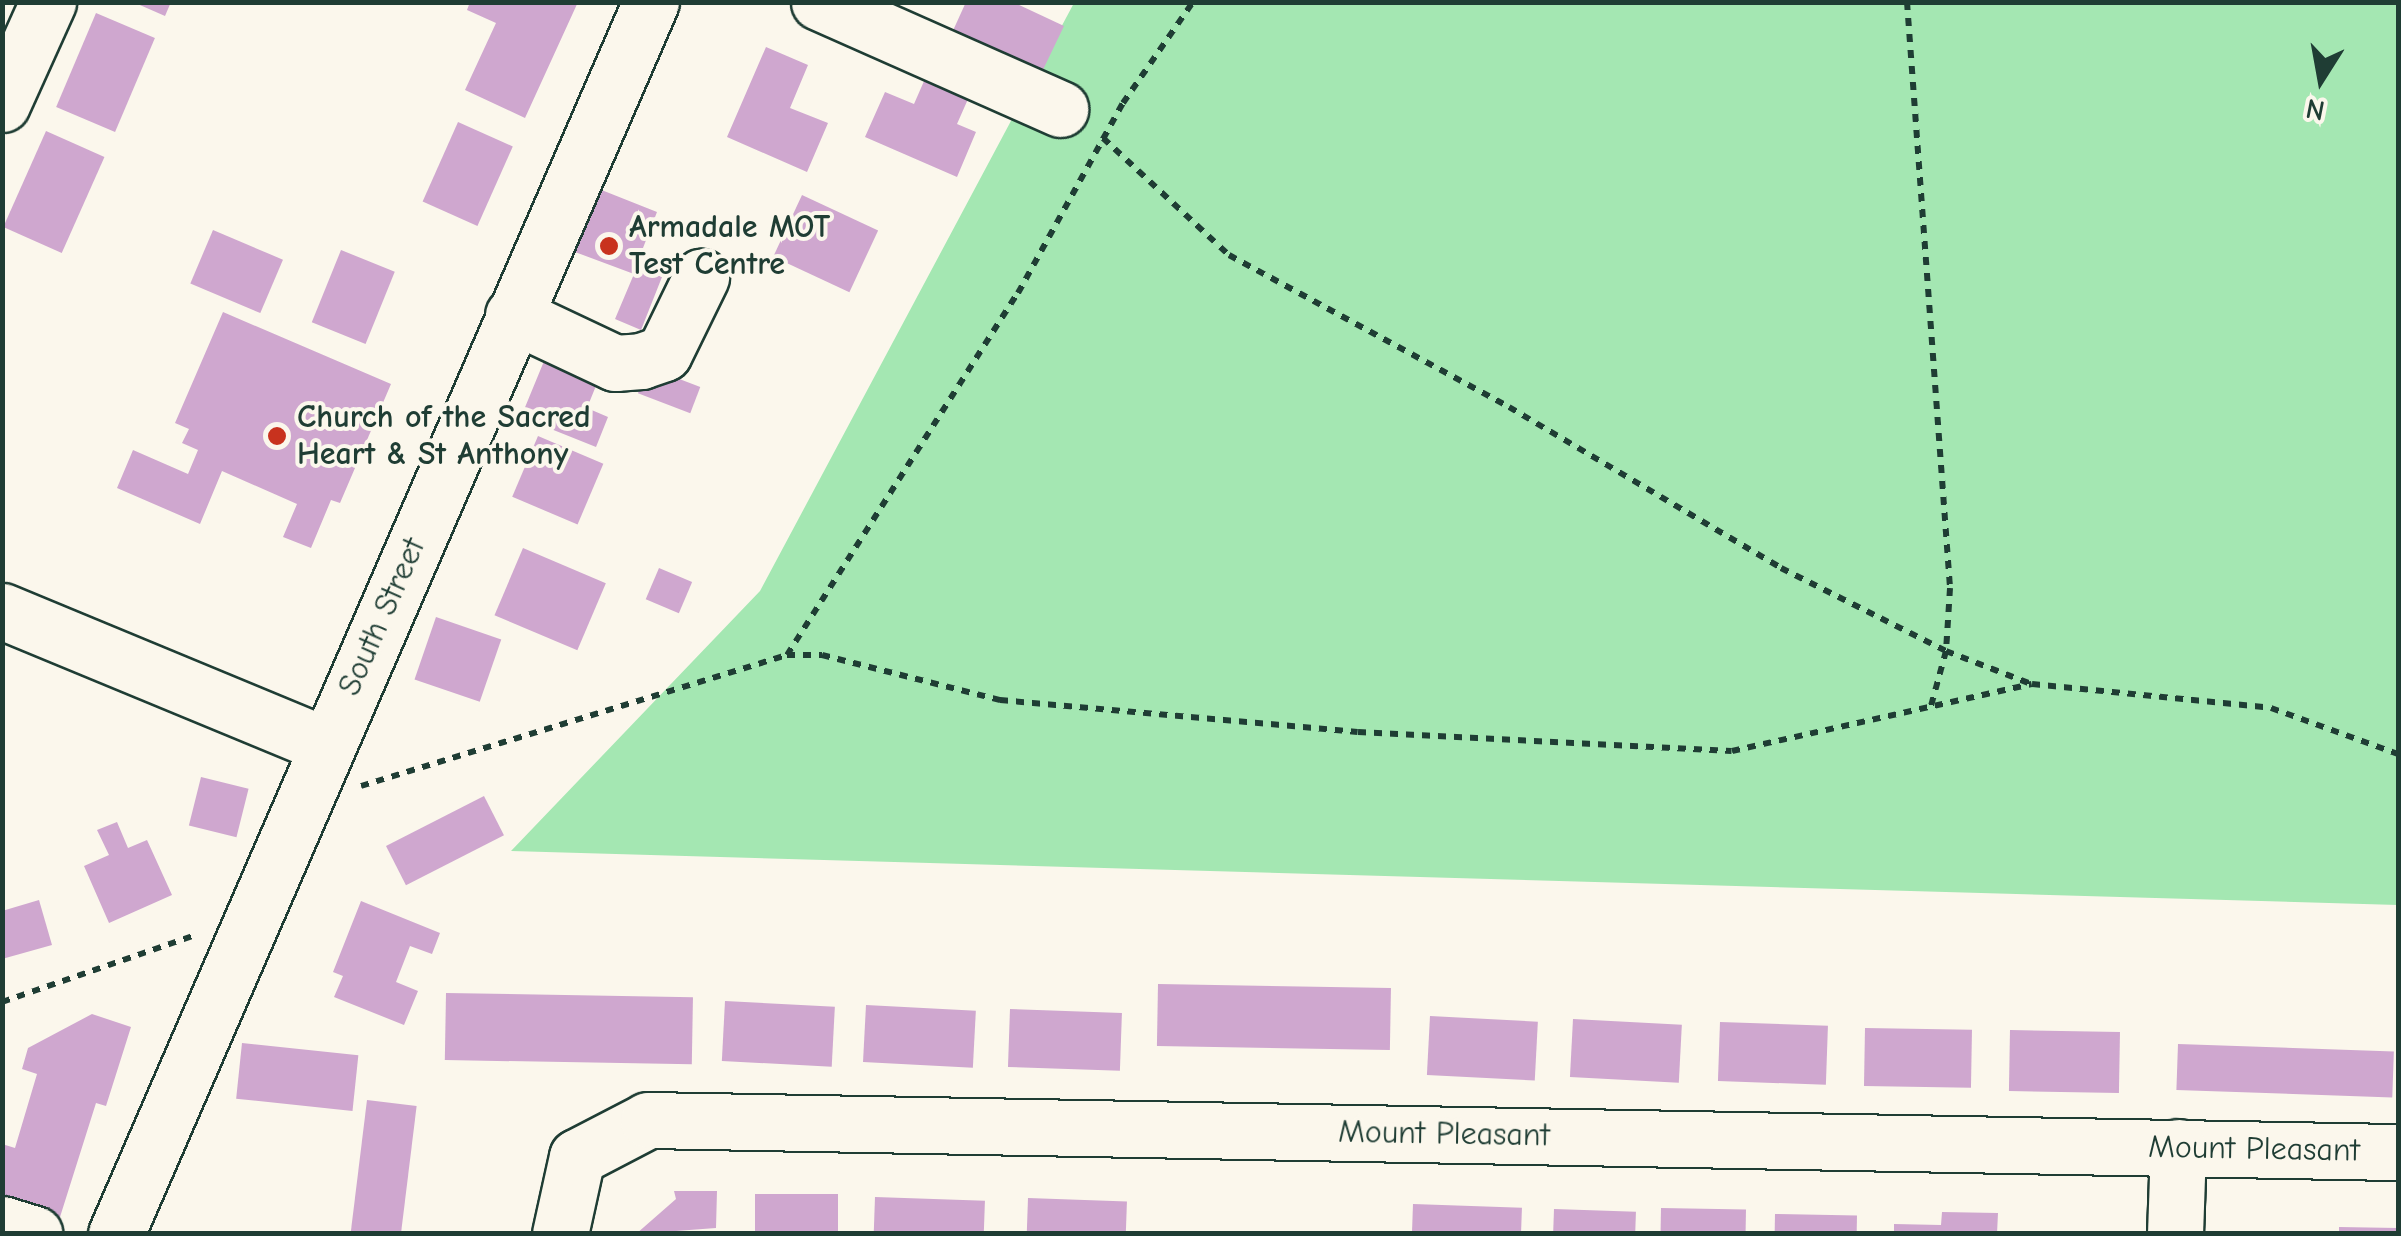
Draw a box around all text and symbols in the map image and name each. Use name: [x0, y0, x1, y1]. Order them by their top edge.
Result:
north arrow: [2271, 30, 2371, 130]
text: N: [2303, 92, 2327, 127]
place label: Armadale MOT Test Centre: [629, 209, 830, 284]
marker: Armadale MOT Test Centre: [598, 235, 620, 257]
place label: Church of the Sacred Heart & St Anthony: [297, 399, 591, 474]
marker: Church of the Sacred Heart & St Anthony: [266, 425, 288, 447]
street label: South Street: [330, 532, 434, 702]
street label: Mount Pleasant: [1338, 1113, 1550, 1155]
street label: Mount Pleasant: [2148, 1128, 2360, 1170]

